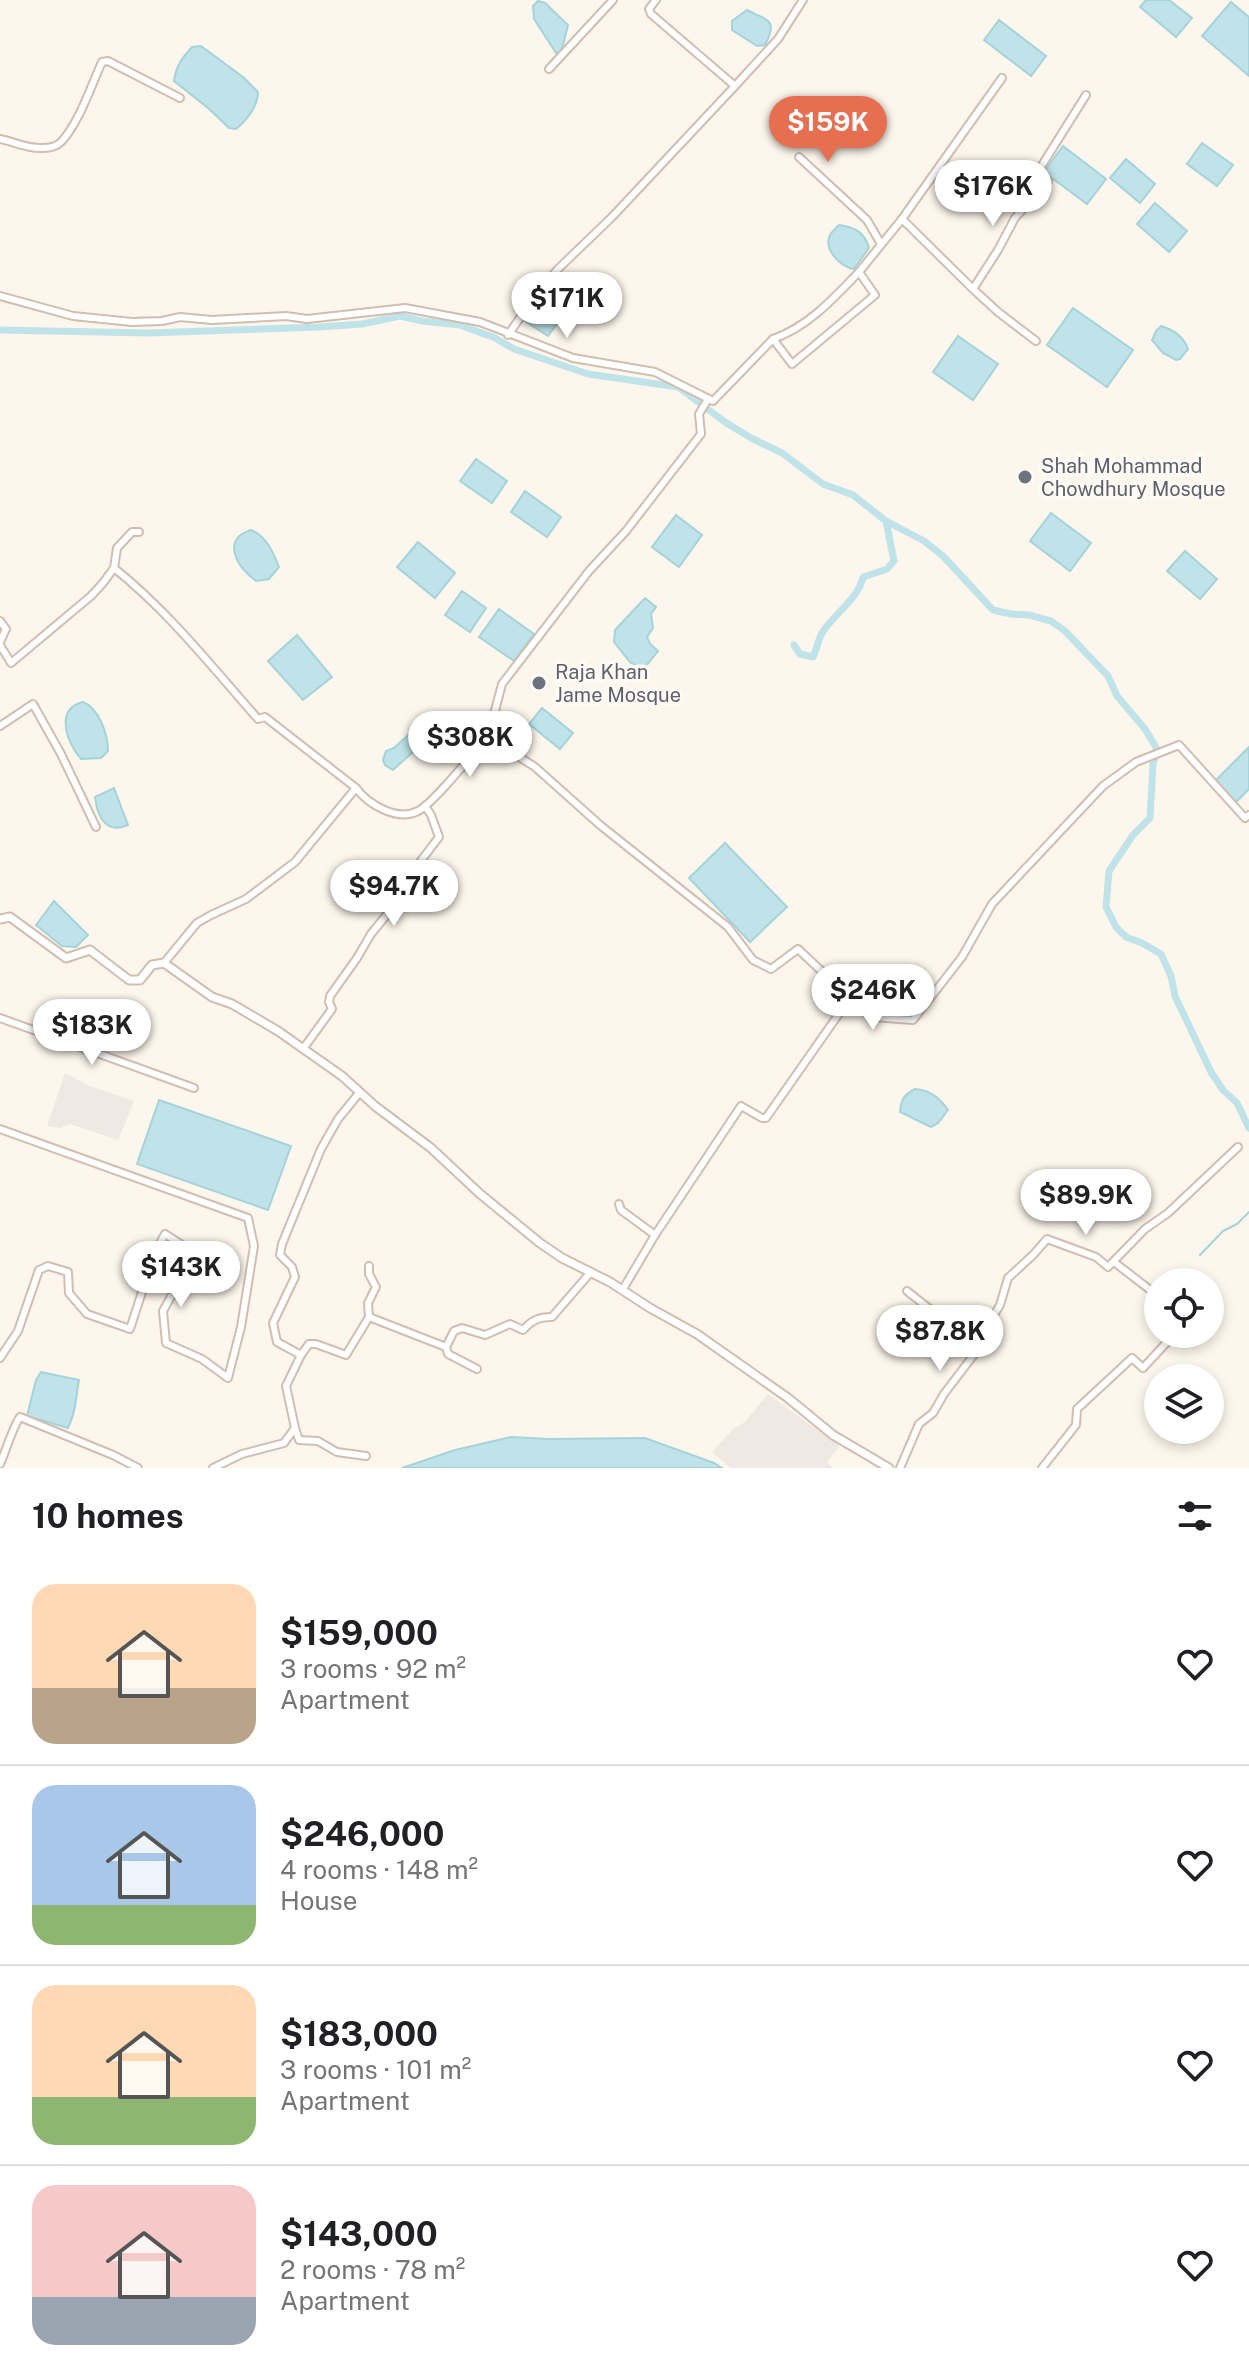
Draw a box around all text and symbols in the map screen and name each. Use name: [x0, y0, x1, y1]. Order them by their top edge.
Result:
pin: $159K: [772, 96, 884, 164]
text: $159K: [787, 106, 869, 137]
pin: $176K: [937, 160, 1049, 228]
text: $176K: [953, 170, 1033, 201]
pin: $171K: [511, 272, 623, 340]
text: $171K: [529, 282, 605, 313]
place label: Shah Mohammad Chowdhury Mosque: [1041, 454, 1226, 501]
marker: Shah Mohammad Chowdhury Mosque: [1016, 468, 1034, 486]
place label: Raja Khan Jame Mosque: [555, 660, 681, 707]
marker: Raja Khan Jame Mosque: [530, 674, 548, 692]
pin: $308K: [414, 711, 526, 779]
text: $308K: [426, 721, 514, 752]
pin: $94.7K: [329, 860, 459, 928]
text: $94.7K: [348, 870, 440, 901]
pin: $246K: [817, 964, 929, 1032]
text: $246K: [829, 974, 917, 1005]
pin: $183K: [36, 999, 148, 1067]
text: $183K: [51, 1009, 133, 1040]
pin: $89.9K: [1021, 1169, 1151, 1237]
text: $89.9K: [1039, 1179, 1133, 1210]
pin: $143K: [125, 1241, 237, 1309]
text: $143K: [140, 1251, 222, 1282]
map controls: [1144, 1268, 1224, 1444]
button: locate: [1144, 1268, 1224, 1348]
pin: $87.8K: [875, 1305, 1005, 1373]
text: $87.8K: [894, 1315, 986, 1346]
button: layers: [1144, 1364, 1224, 1444]
icon: filters: [1173, 1494, 1217, 1538]
text: 10 homes: [32, 1496, 184, 1536]
text: $159,000: [280, 1613, 438, 1653]
icon: home: [96, 1616, 192, 1712]
icon: heart: [1173, 1642, 1217, 1686]
text: 3 rooms · 92 m²: [280, 1653, 466, 1684]
text: Apartment: [280, 1684, 410, 1715]
text: $246,000: [280, 1814, 444, 1854]
icon: home: [96, 1817, 192, 1913]
icon: heart: [1173, 1843, 1217, 1887]
text: 4 rooms · 148 m²: [280, 1854, 478, 1885]
text: House: [280, 1885, 357, 1916]
text: $183,000: [280, 2014, 438, 2054]
icon: home: [96, 2017, 192, 2113]
icon: heart: [1173, 2043, 1217, 2087]
text: 3 rooms · 101 m²: [280, 2054, 471, 2085]
text: Apartment: [280, 2085, 410, 2116]
text: $143,000: [280, 2214, 438, 2254]
icon: home: [96, 2217, 192, 2313]
icon: heart: [1173, 2243, 1217, 2287]
text: 2 rooms · 78 m²: [280, 2254, 465, 2285]
text: Apartment: [280, 2285, 410, 2316]

